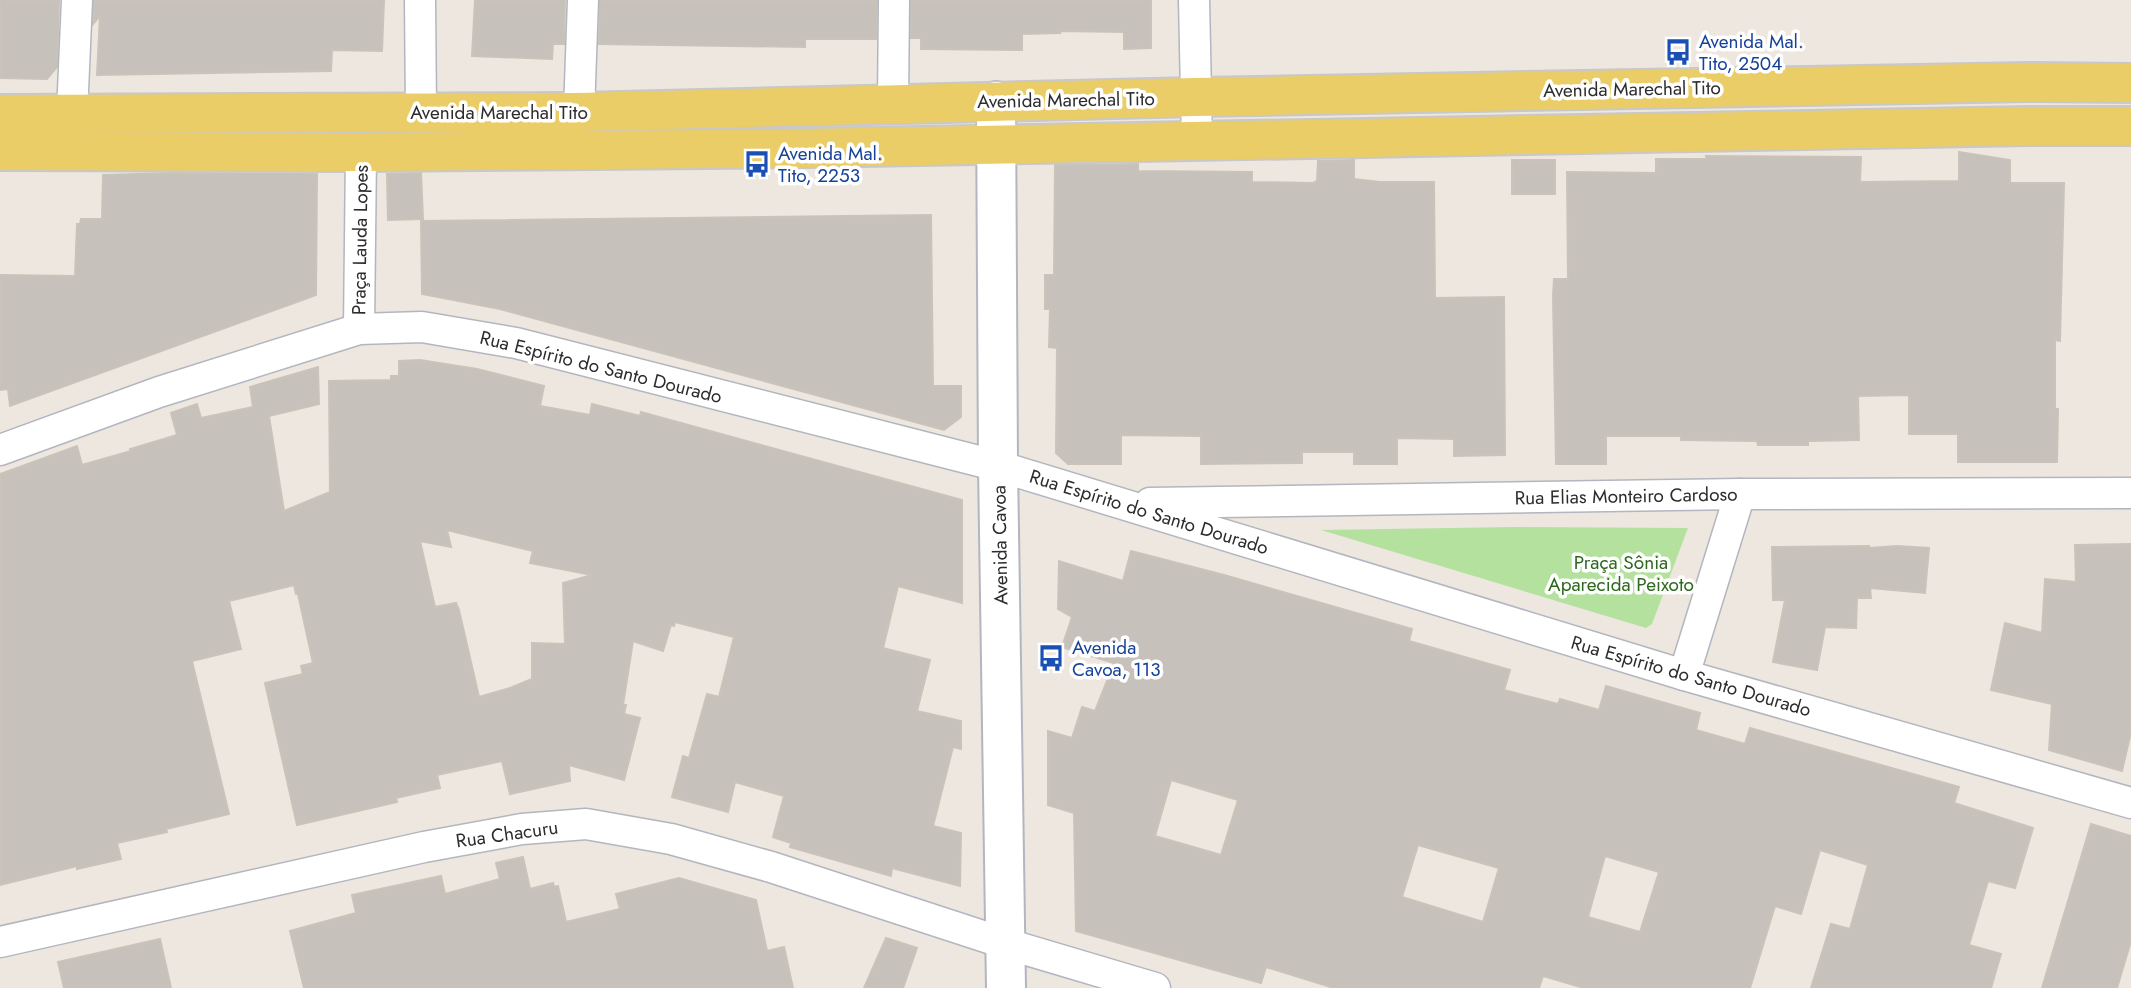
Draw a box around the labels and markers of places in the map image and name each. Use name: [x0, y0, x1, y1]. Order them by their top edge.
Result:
place label: Avenida Mal. Tito, 2504: [1699, 28, 1804, 77]
bus stop icon: Avenida Mal. Tito, 2504: [1663, 37, 1693, 67]
place label: Avenida Mal. Tito, 2253: [778, 140, 883, 189]
bus stop icon: Avenida Mal. Tito, 2253: [742, 149, 772, 179]
place label: Avenida Cavoa, 113: [1072, 634, 1161, 683]
bus stop icon: Avenida Cavoa, 113: [1036, 643, 1066, 673]

